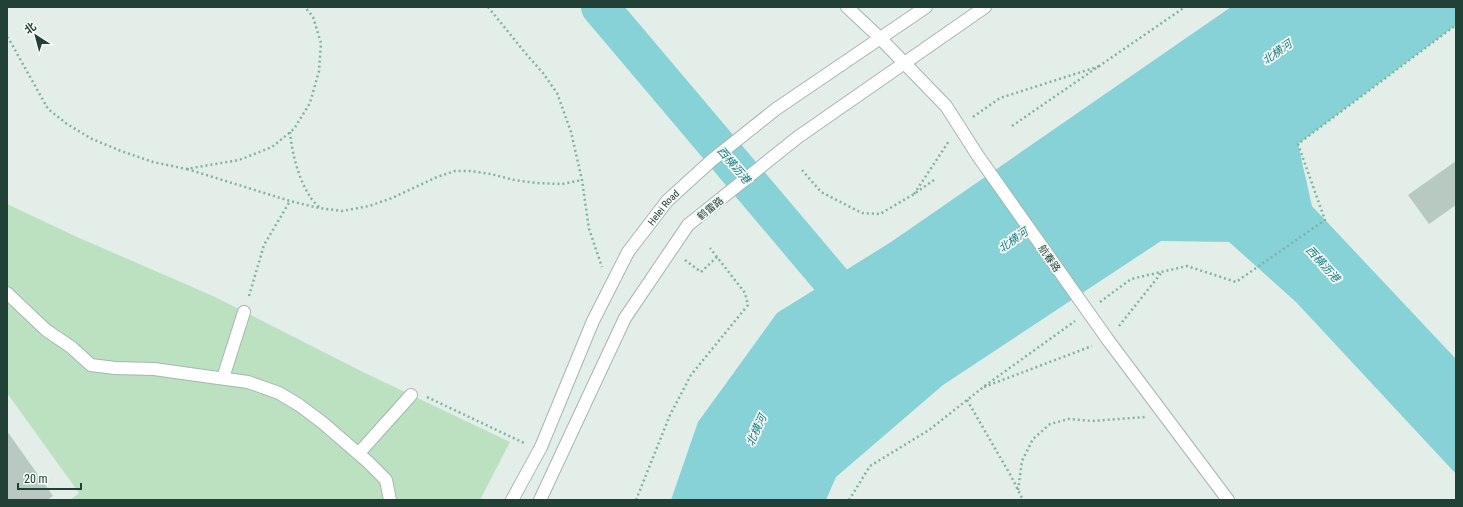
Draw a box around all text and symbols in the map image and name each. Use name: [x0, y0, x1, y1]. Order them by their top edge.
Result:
north arrow: [16, 16, 56, 56]
text: 北: [22, 20, 39, 37]
water label: 北横河: [1260, 36, 1296, 67]
water label: 西横沥港: [714, 144, 754, 188]
street label: Helei Road: [646, 188, 681, 227]
street label: 鹤雷路: [695, 195, 725, 222]
water label: 北横河: [996, 224, 1032, 255]
street label: 航春路: [1036, 243, 1063, 274]
water label: 西横沥港: [1303, 244, 1344, 287]
water label: 北横河: [744, 411, 770, 448]
scale bar: [18, 465, 81, 491]
text: 20 m: [24, 472, 48, 486]

